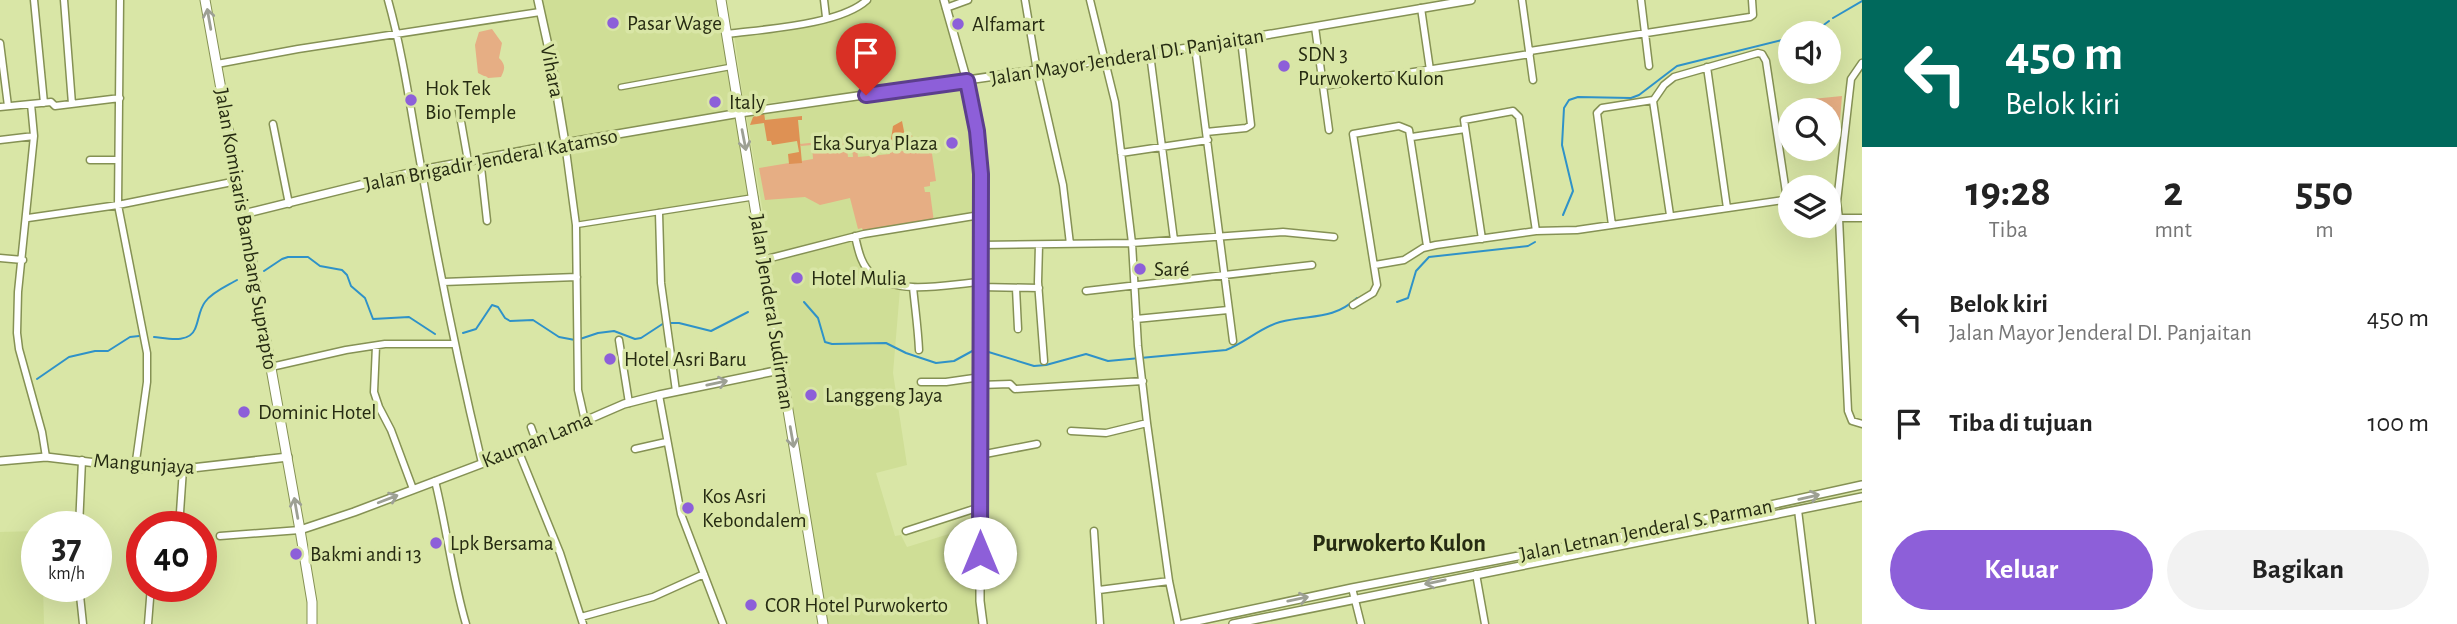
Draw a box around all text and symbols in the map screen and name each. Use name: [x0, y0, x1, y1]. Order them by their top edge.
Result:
one-way arrow: [202, 8, 215, 31]
place label: Pasar Wage: [627, 13, 722, 34]
place label: Alfamart: [972, 14, 1045, 35]
marker: Pasar Wage: [605, 15, 621, 31]
marker: Alfamart: [950, 16, 966, 32]
map controls: [1778, 21, 1841, 238]
button: sound: [1778, 21, 1841, 84]
pin: [836, 23, 896, 95]
street label: Jalan Mayor Jenderal DI. Panjaitan: [989, 25, 1265, 89]
icon: left: [1890, 28, 1981, 119]
text: 450 m: [2005, 30, 2123, 79]
icon: arrive: [847, 34, 885, 72]
street label: Vihara: [537, 43, 567, 100]
place label: SDN 3 Purwokerto Kulon: [1298, 44, 1444, 89]
marker: SDN 3 Purwokerto Kulon: [1276, 58, 1292, 74]
place label: Hok Tek Bio Temple: [425, 78, 516, 123]
street label: Jalan Komisaris Bambang Suprapto: [211, 87, 281, 371]
text: Belok kiri: [2005, 88, 2121, 120]
marker: Hok Tek Bio Temple: [403, 92, 419, 108]
place label: Italy: [729, 92, 765, 113]
marker: Italy: [707, 94, 723, 110]
button: search: [1778, 98, 1841, 161]
street label: Jalan Brigadir Jenderal Katamso: [363, 125, 619, 195]
one-way arrow: [738, 128, 751, 151]
place label: Eka Surya Plaza: [812, 133, 938, 154]
marker: Eka Surya Plaza: [944, 135, 960, 151]
text: 19:28: [1965, 171, 2051, 213]
text: 2: [2163, 171, 2183, 213]
text: 550: [2295, 171, 2353, 213]
button: layers: [1778, 175, 1841, 238]
street label: Jalan Jenderal Sudirman: [746, 213, 798, 411]
text: Tiba: [1989, 219, 2028, 242]
text: mnt: [2154, 219, 2192, 242]
text: m: [2315, 219, 2334, 242]
place label: Saré: [1154, 259, 1189, 280]
marker: Saré: [1132, 261, 1148, 277]
place label: Hotel Mulia: [811, 268, 907, 289]
marker: Hotel Mulia: [789, 270, 805, 286]
text: Belok kiri: [1949, 291, 2048, 317]
icon: left: [1890, 300, 1928, 338]
text: 450 m: [2367, 305, 2429, 331]
text: Jalan Mayor Jenderal DI. Panjaitan: [1949, 322, 2252, 345]
place label: Hotel Asri Baru: [624, 349, 747, 370]
marker: Hotel Asri Baru: [602, 351, 618, 367]
one-way arrow: [705, 376, 728, 390]
place label: Langgeng Jaya: [825, 385, 943, 406]
marker: Langgeng Jaya: [803, 387, 819, 403]
place label: Dominic Hotel: [258, 402, 377, 423]
marker: Dominic Hotel: [236, 404, 252, 420]
icon: arrive: [1890, 405, 1928, 443]
street label: Kauman Lama: [479, 408, 595, 472]
text: Tiba di tujuan: [1949, 410, 2093, 436]
text: 100 m: [2368, 410, 2429, 436]
one-way arrow: [786, 425, 799, 448]
street label: Mangunjaya: [93, 450, 196, 478]
place label: Kos Asri Kebondalem: [702, 486, 807, 531]
one-way arrow: [1797, 490, 1820, 503]
one-way arrow: [376, 492, 398, 504]
street label: Jalan Letnan Jenderal S. Parman: [1518, 495, 1774, 565]
one-way arrow: [289, 497, 303, 520]
marker: Kos Asri Kebondalem: [680, 500, 696, 516]
speed limit sign: 40: [126, 511, 217, 602]
position arrow: [943, 516, 1017, 590]
text: 37: [51, 530, 82, 565]
button: Keluar: [1890, 530, 2153, 610]
button: Bagikan: [2167, 530, 2429, 610]
district label: Purwokerto Kulon: [1312, 532, 1486, 556]
place label: Lpk Bersama: [450, 533, 554, 554]
marker: Lpk Bersama: [428, 535, 444, 551]
place label: Bakmi andi 13: [310, 544, 422, 565]
marker: Bakmi andi 13: [288, 546, 304, 562]
text: km/h: [48, 565, 85, 583]
one-way arrow: [1424, 576, 1447, 590]
one-way arrow: [1286, 592, 1309, 606]
place label: COR Hotel Purwokerto: [765, 595, 948, 616]
marker: COR Hotel Purwokerto: [743, 597, 759, 613]

